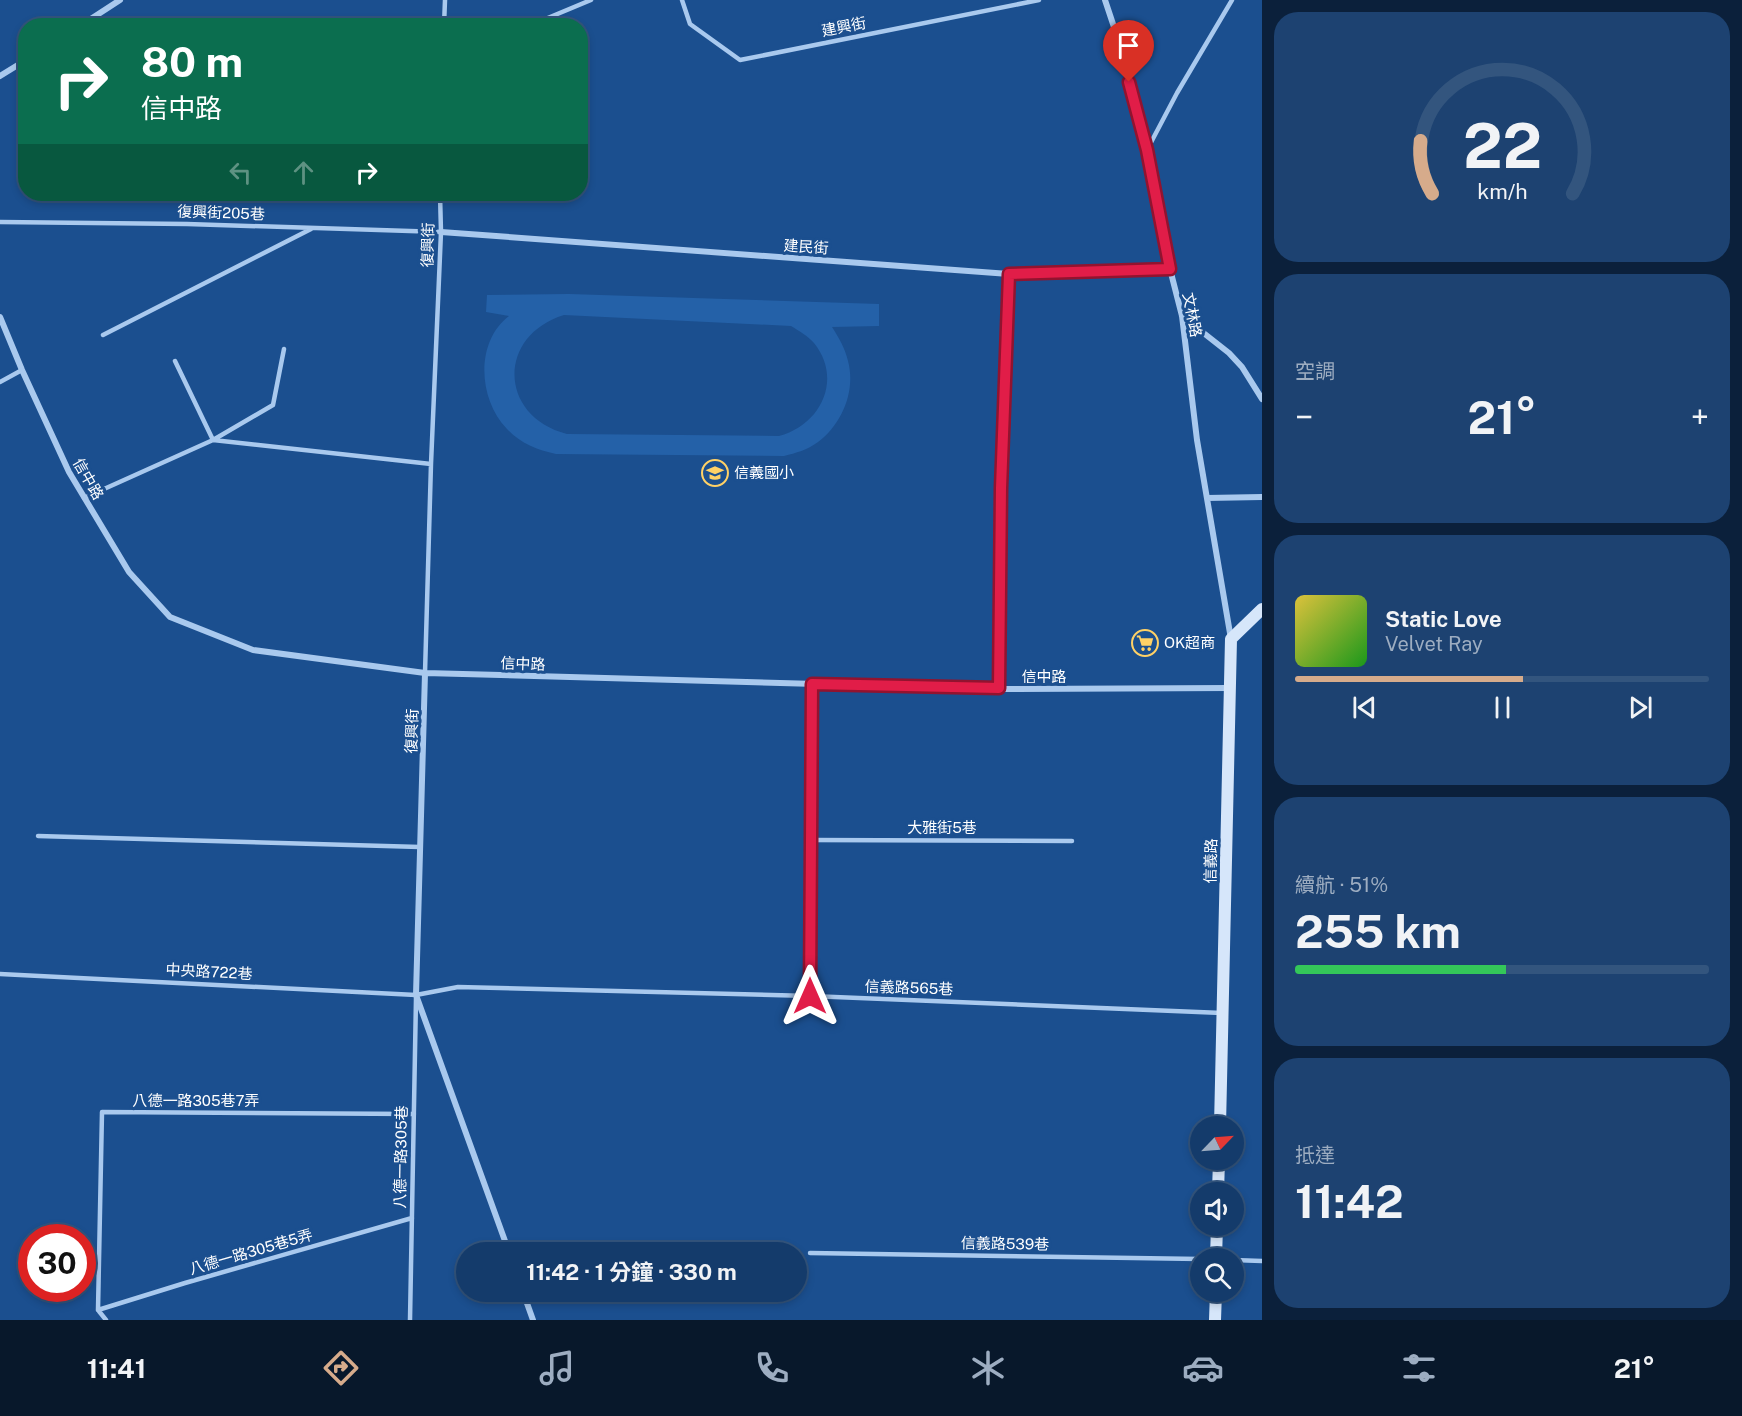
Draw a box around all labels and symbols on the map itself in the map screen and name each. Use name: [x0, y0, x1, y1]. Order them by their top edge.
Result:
street label: 建興街: [820, 14, 868, 39]
pin: [1103, 20, 1154, 82]
street label: 復興街205巷: [177, 202, 265, 223]
street label: 復興街: [419, 222, 436, 268]
street label: 建民街: [783, 236, 829, 257]
street label: 文林路: [1180, 291, 1205, 339]
street label: 信中路: [70, 455, 107, 502]
school or university icon: 信義國小: [700, 458, 730, 488]
place label: 信義國小: [734, 464, 794, 481]
supermarket icon: OK超商: [1130, 628, 1160, 658]
place label: OK超商: [1164, 634, 1215, 651]
street label: 信中路: [500, 654, 546, 673]
street label: 信中路: [1021, 668, 1067, 685]
street label: 復興街: [402, 708, 421, 754]
street label: 大雅街5巷: [907, 819, 977, 836]
street label: 信義路: [1202, 838, 1219, 884]
street label: 中央路722巷: [165, 961, 253, 982]
position arrow: [778, 964, 842, 1028]
street label: 信義路565巷: [864, 977, 954, 998]
street label: 八德一路305巷7弄: [132, 1092, 260, 1109]
street label: 八德一路305巷: [391, 1105, 410, 1209]
north arrow: [1190, 1116, 1244, 1170]
speed limit sign: 30: [18, 1224, 96, 1302]
street label: 八德一路305巷5弄: [187, 1226, 315, 1277]
street label: 信義路539巷: [961, 1234, 1049, 1253]

